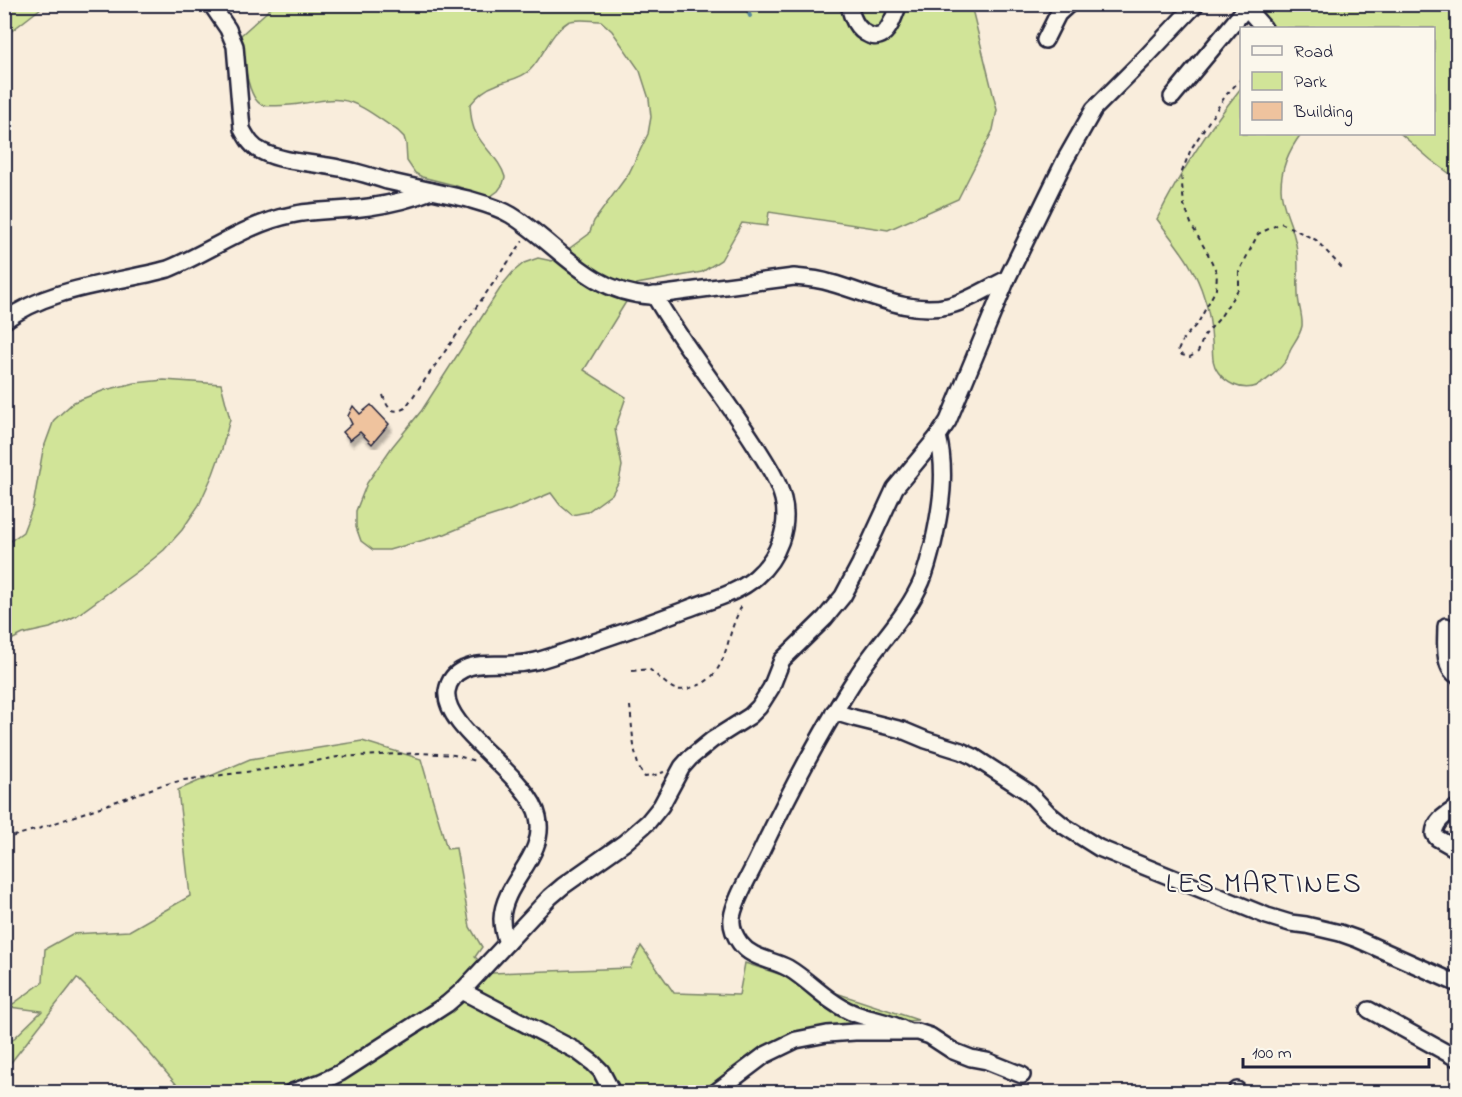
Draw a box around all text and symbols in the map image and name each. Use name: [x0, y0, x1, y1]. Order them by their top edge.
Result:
legend: [1240, 27, 1435, 135]
text: Road: [1294, 40, 1333, 66]
text: Park: [1294, 70, 1327, 96]
text: Building: [1293, 100, 1353, 127]
district label: LES MARTINES: [1166, 865, 1362, 906]
scale bar: [1243, 1031, 1429, 1069]
text: 100 m: [1252, 1041, 1292, 1067]

